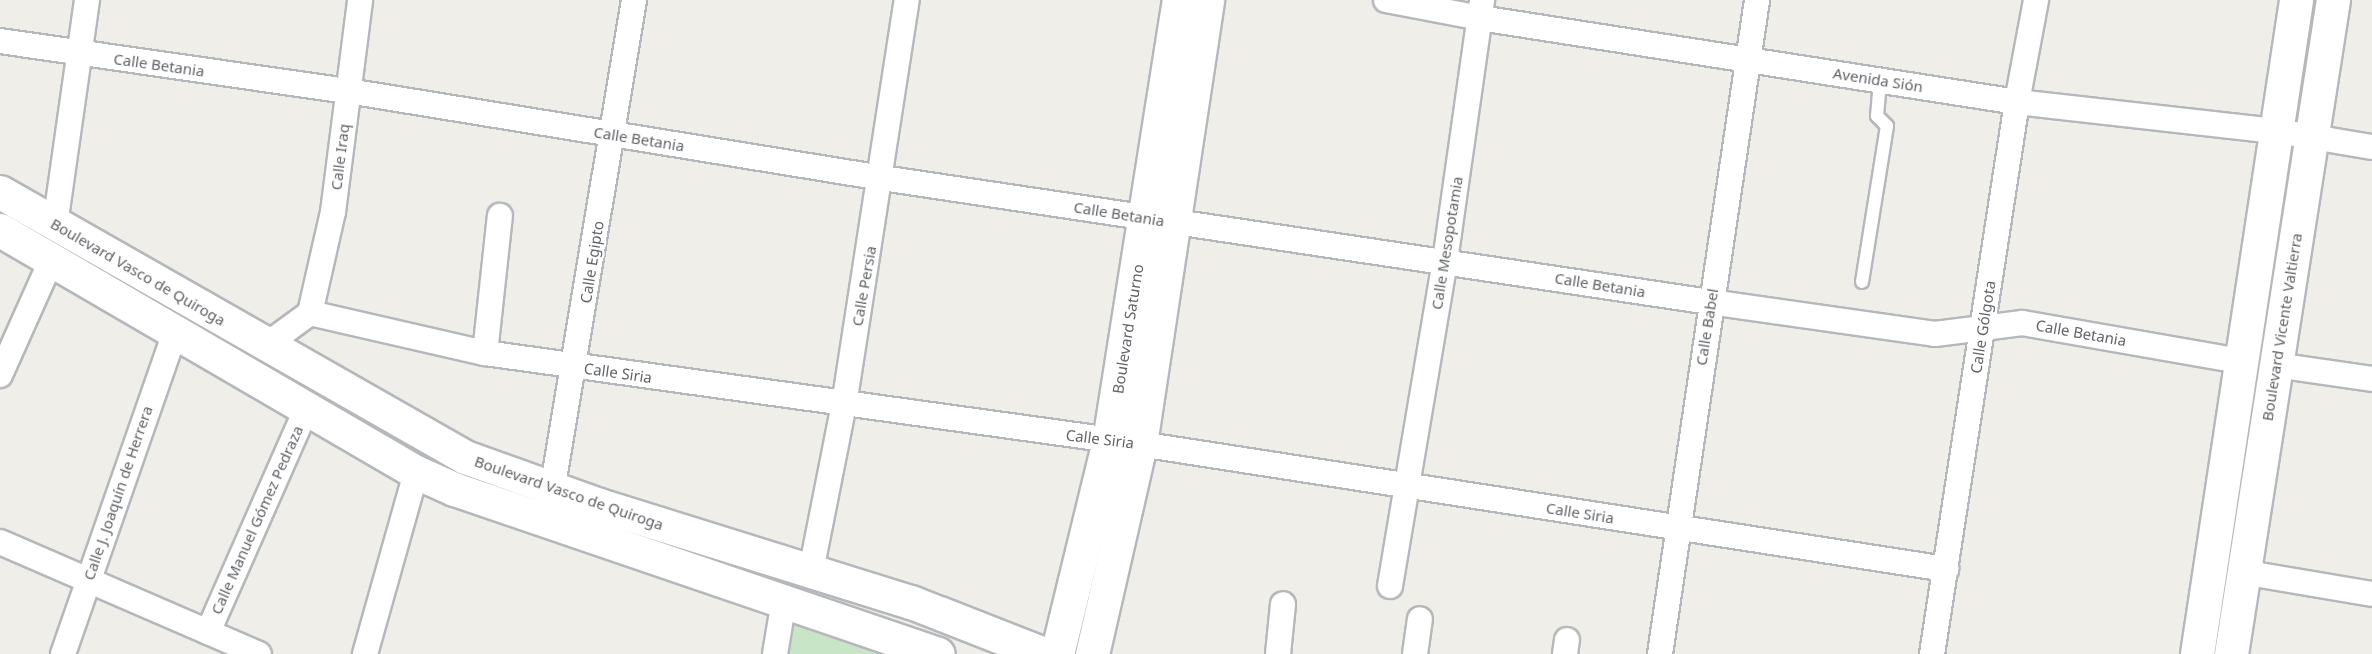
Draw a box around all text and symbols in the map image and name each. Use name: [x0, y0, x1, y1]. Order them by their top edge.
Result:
street label: Calle Betania: [112, 50, 206, 80]
street label: Avenida Sión: [1832, 64, 1924, 96]
street label: Calle Iraq: [327, 123, 353, 191]
street label: Calle Betania: [592, 123, 686, 155]
street label: Calle Mesopotamia: [1428, 175, 1466, 311]
street label: Calle Betania: [1072, 198, 1166, 230]
street label: Boulevard Vasco de Quiroga: [47, 215, 229, 329]
street label: Calle Egipto: [577, 220, 607, 304]
street label: Boulevard Vicente Valtierra: [2258, 232, 2306, 422]
street label: Calle Persia: [848, 244, 880, 328]
street label: Boulevard Saturno: [1109, 263, 1147, 395]
street label: Calle Betania: [1553, 269, 1647, 301]
street label: Calle Gólgota: [1967, 279, 1999, 375]
street label: Calle Babel: [1692, 287, 1722, 367]
street label: Calle Betania: [2034, 316, 2128, 350]
street label: Calle Siria: [583, 359, 653, 387]
street label: Calle J. Joaquín de Herrera: [80, 403, 156, 583]
street label: Calle Manuel Gómez Pedraza: [207, 423, 307, 617]
street label: Calle Siria: [1065, 426, 1135, 452]
street label: Boulevard Vasco de Quiroga: [472, 452, 666, 534]
street label: Calle Siria: [1545, 499, 1615, 527]

